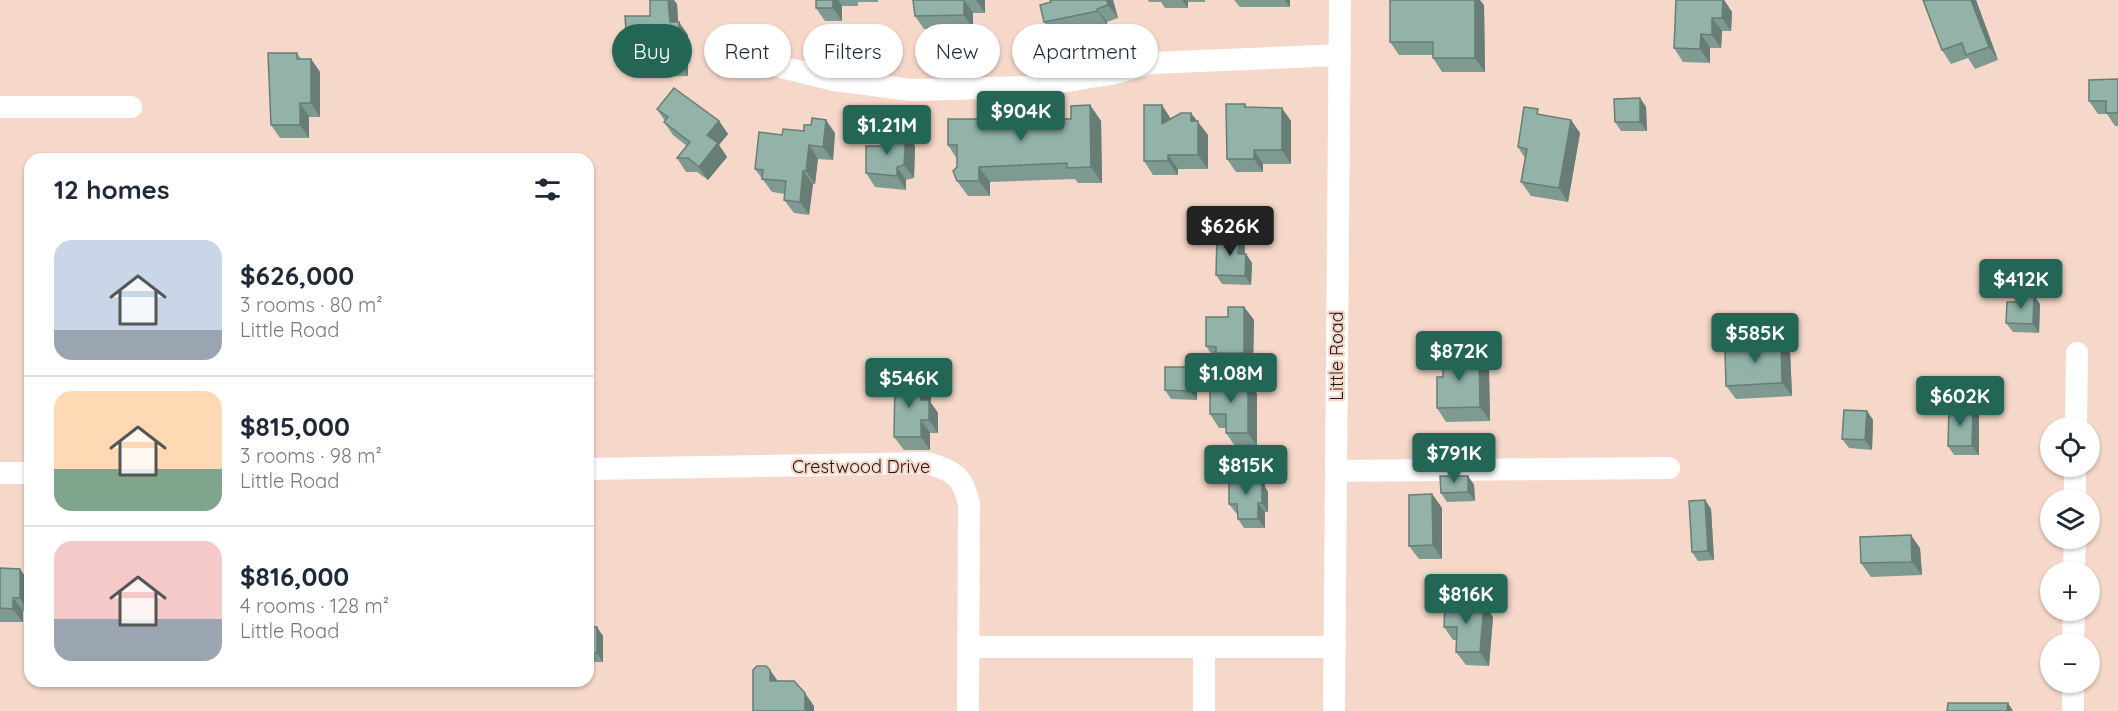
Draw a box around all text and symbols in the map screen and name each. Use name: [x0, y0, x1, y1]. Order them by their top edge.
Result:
chip: Buy: [612, 24, 692, 78]
chip: Rent: [704, 24, 791, 78]
chip: Filters: [803, 24, 903, 78]
chip: New: [915, 24, 1000, 78]
chip: Apartment: [1012, 24, 1158, 78]
pin: $904K: [979, 91, 1063, 142]
text: $904K: [991, 98, 1051, 123]
pin: $1.21M: [838, 105, 936, 156]
text: $1.21M: [857, 112, 917, 137]
text: 12 homes: [54, 173, 170, 206]
icon: filters: [531, 173, 564, 206]
pin: $626K: [1188, 206, 1272, 257]
text: $626K: [1201, 213, 1259, 238]
text: $626,000: [240, 259, 354, 292]
pin: $412K: [1979, 259, 2063, 310]
icon: home: [102, 264, 174, 336]
text: $412K: [1993, 266, 2049, 291]
text: 3 rooms · 80 m²: [240, 292, 383, 317]
street label: Little Road: [1325, 311, 1348, 401]
pin: $585K: [1713, 313, 1797, 364]
text: Little Road: [240, 317, 339, 342]
text: $585K: [1725, 320, 1785, 345]
pin: $872K: [1417, 331, 1501, 382]
text: $872K: [1430, 338, 1488, 363]
pin: $1.08M: [1182, 353, 1280, 404]
pin: $546K: [867, 358, 951, 409]
text: $1.08M: [1199, 360, 1263, 385]
text: $546K: [879, 365, 939, 390]
pin: $602K: [1918, 376, 2002, 427]
text: $602K: [1930, 383, 1990, 408]
text: $815,000: [240, 410, 350, 443]
icon: home: [102, 415, 174, 487]
map controls: [2040, 417, 2100, 693]
button: locate: [2040, 417, 2100, 477]
pin: $791K: [1412, 433, 1496, 484]
text: $791K: [1426, 440, 1482, 465]
text: 3 rooms · 98 m²: [240, 443, 382, 468]
pin: $815K: [1204, 445, 1288, 496]
text: $815K: [1218, 452, 1274, 477]
street label: Crestwood Drive: [792, 455, 930, 478]
text: Little Road: [240, 468, 339, 493]
button: layers: [2040, 489, 2100, 549]
text: $816,000: [240, 560, 349, 593]
button: +: [2040, 561, 2100, 621]
icon: home: [102, 565, 174, 637]
pin: $816K: [1424, 574, 1508, 625]
text: $816K: [1439, 581, 1493, 606]
text: 4 rooms · 128 m²: [240, 593, 389, 618]
text: Little Road: [240, 618, 339, 643]
button: −: [2040, 633, 2100, 693]

